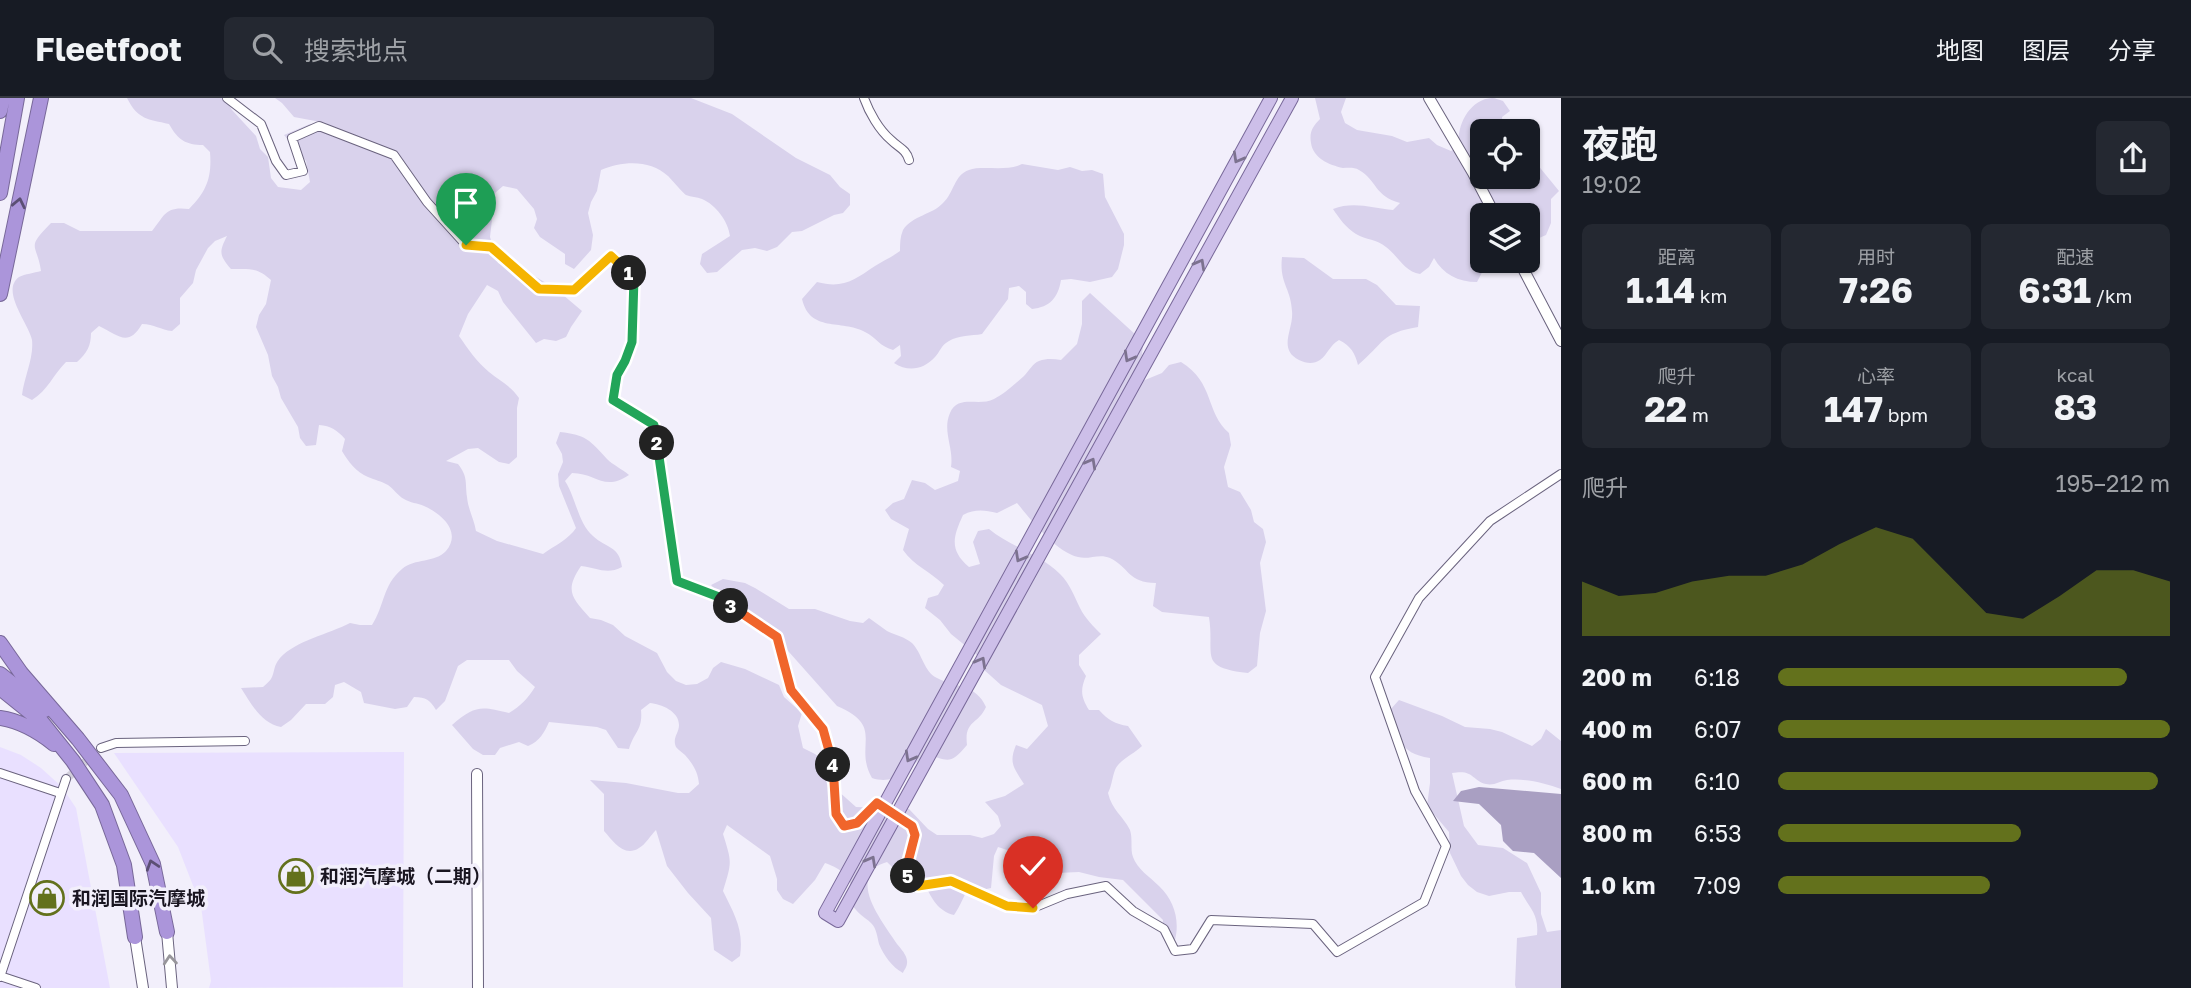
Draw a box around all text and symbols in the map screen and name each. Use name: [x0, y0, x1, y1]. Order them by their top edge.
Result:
search box: [224, 17, 714, 80]
text: Fleetfoot: [35, 29, 182, 68]
icon: search: [248, 29, 286, 67]
text: 搜索地点: [304, 35, 408, 66]
text: 地图: [1936, 35, 1984, 64]
text: 图层: [2022, 35, 2070, 64]
text: 分享: [2108, 35, 2156, 64]
map controls: [1470, 119, 1540, 273]
button: locate: [1470, 119, 1540, 189]
text: 夜跑: [1582, 121, 1658, 166]
button: share: [2096, 121, 2170, 195]
one-way arrow: [1233, 151, 1246, 163]
text: 19:02: [1582, 170, 1642, 198]
pin: [436, 173, 496, 245]
icon: arrive: [447, 184, 485, 222]
one-way arrow: [11, 197, 26, 209]
button: layers: [1470, 203, 1540, 273]
text: 距离: [1658, 245, 1696, 268]
text: 用时: [1857, 245, 1895, 268]
text: 配速: [2056, 245, 2094, 268]
pin: 1: [612, 256, 646, 290]
one-way arrow: [1192, 258, 1206, 271]
text: 1: [624, 261, 633, 284]
text: 1.14: [1626, 269, 1695, 311]
text: 7:26: [1839, 269, 1913, 311]
text: 6:31: [2018, 269, 2091, 311]
text: km: [1695, 284, 1727, 307]
text: /km: [2091, 284, 2132, 307]
one-way arrow: [1124, 350, 1137, 363]
text: kcal: [2057, 363, 2094, 386]
text: 爬升: [1658, 364, 1696, 387]
text: 心率: [1857, 364, 1895, 387]
text: 83: [2053, 386, 2097, 428]
text: 22: [1645, 388, 1687, 430]
text: 147: [1824, 388, 1883, 430]
text: m: [1687, 403, 1709, 426]
text: bpm: [1883, 403, 1928, 426]
pin: 2: [640, 426, 674, 460]
text: 2: [651, 431, 662, 454]
one-way arrow: [1083, 458, 1096, 470]
text: 195–212 m: [2055, 469, 2170, 497]
text: 爬升: [1582, 473, 1628, 501]
one-way arrow: [1015, 550, 1028, 562]
pin: 3: [714, 588, 748, 624]
text: 3: [725, 594, 736, 617]
one-way arrow: [973, 657, 986, 669]
text: 200 m: [1582, 663, 1652, 691]
text: 6:18: [1694, 663, 1740, 691]
text: 400 m: [1582, 715, 1652, 743]
text: 6:07: [1694, 715, 1741, 743]
pin: 4: [816, 748, 850, 782]
one-way arrow: [905, 749, 919, 762]
text: 4: [827, 753, 838, 776]
text: 600 m: [1582, 767, 1652, 795]
text: 6:10: [1694, 767, 1740, 795]
text: 800 m: [1582, 819, 1653, 847]
text: 6:53: [1694, 819, 1742, 847]
pin: [1003, 836, 1063, 908]
icon: check: [1014, 847, 1052, 885]
one-way arrow: [863, 856, 876, 869]
shop icon: 和润汽摩城（二期）: [277, 857, 315, 895]
pin: 5: [890, 858, 926, 894]
one-way arrow: [146, 860, 160, 872]
place label: 和润汽摩城（二期）: [320, 864, 491, 887]
text: 5: [902, 864, 913, 887]
text: 1.0 km: [1582, 871, 1655, 899]
text: 7:09: [1694, 871, 1741, 899]
shop icon: 和润国际汽摩城: [28, 879, 66, 917]
place label: 和润国际汽摩城: [72, 886, 205, 909]
one-way arrow: [163, 954, 178, 965]

